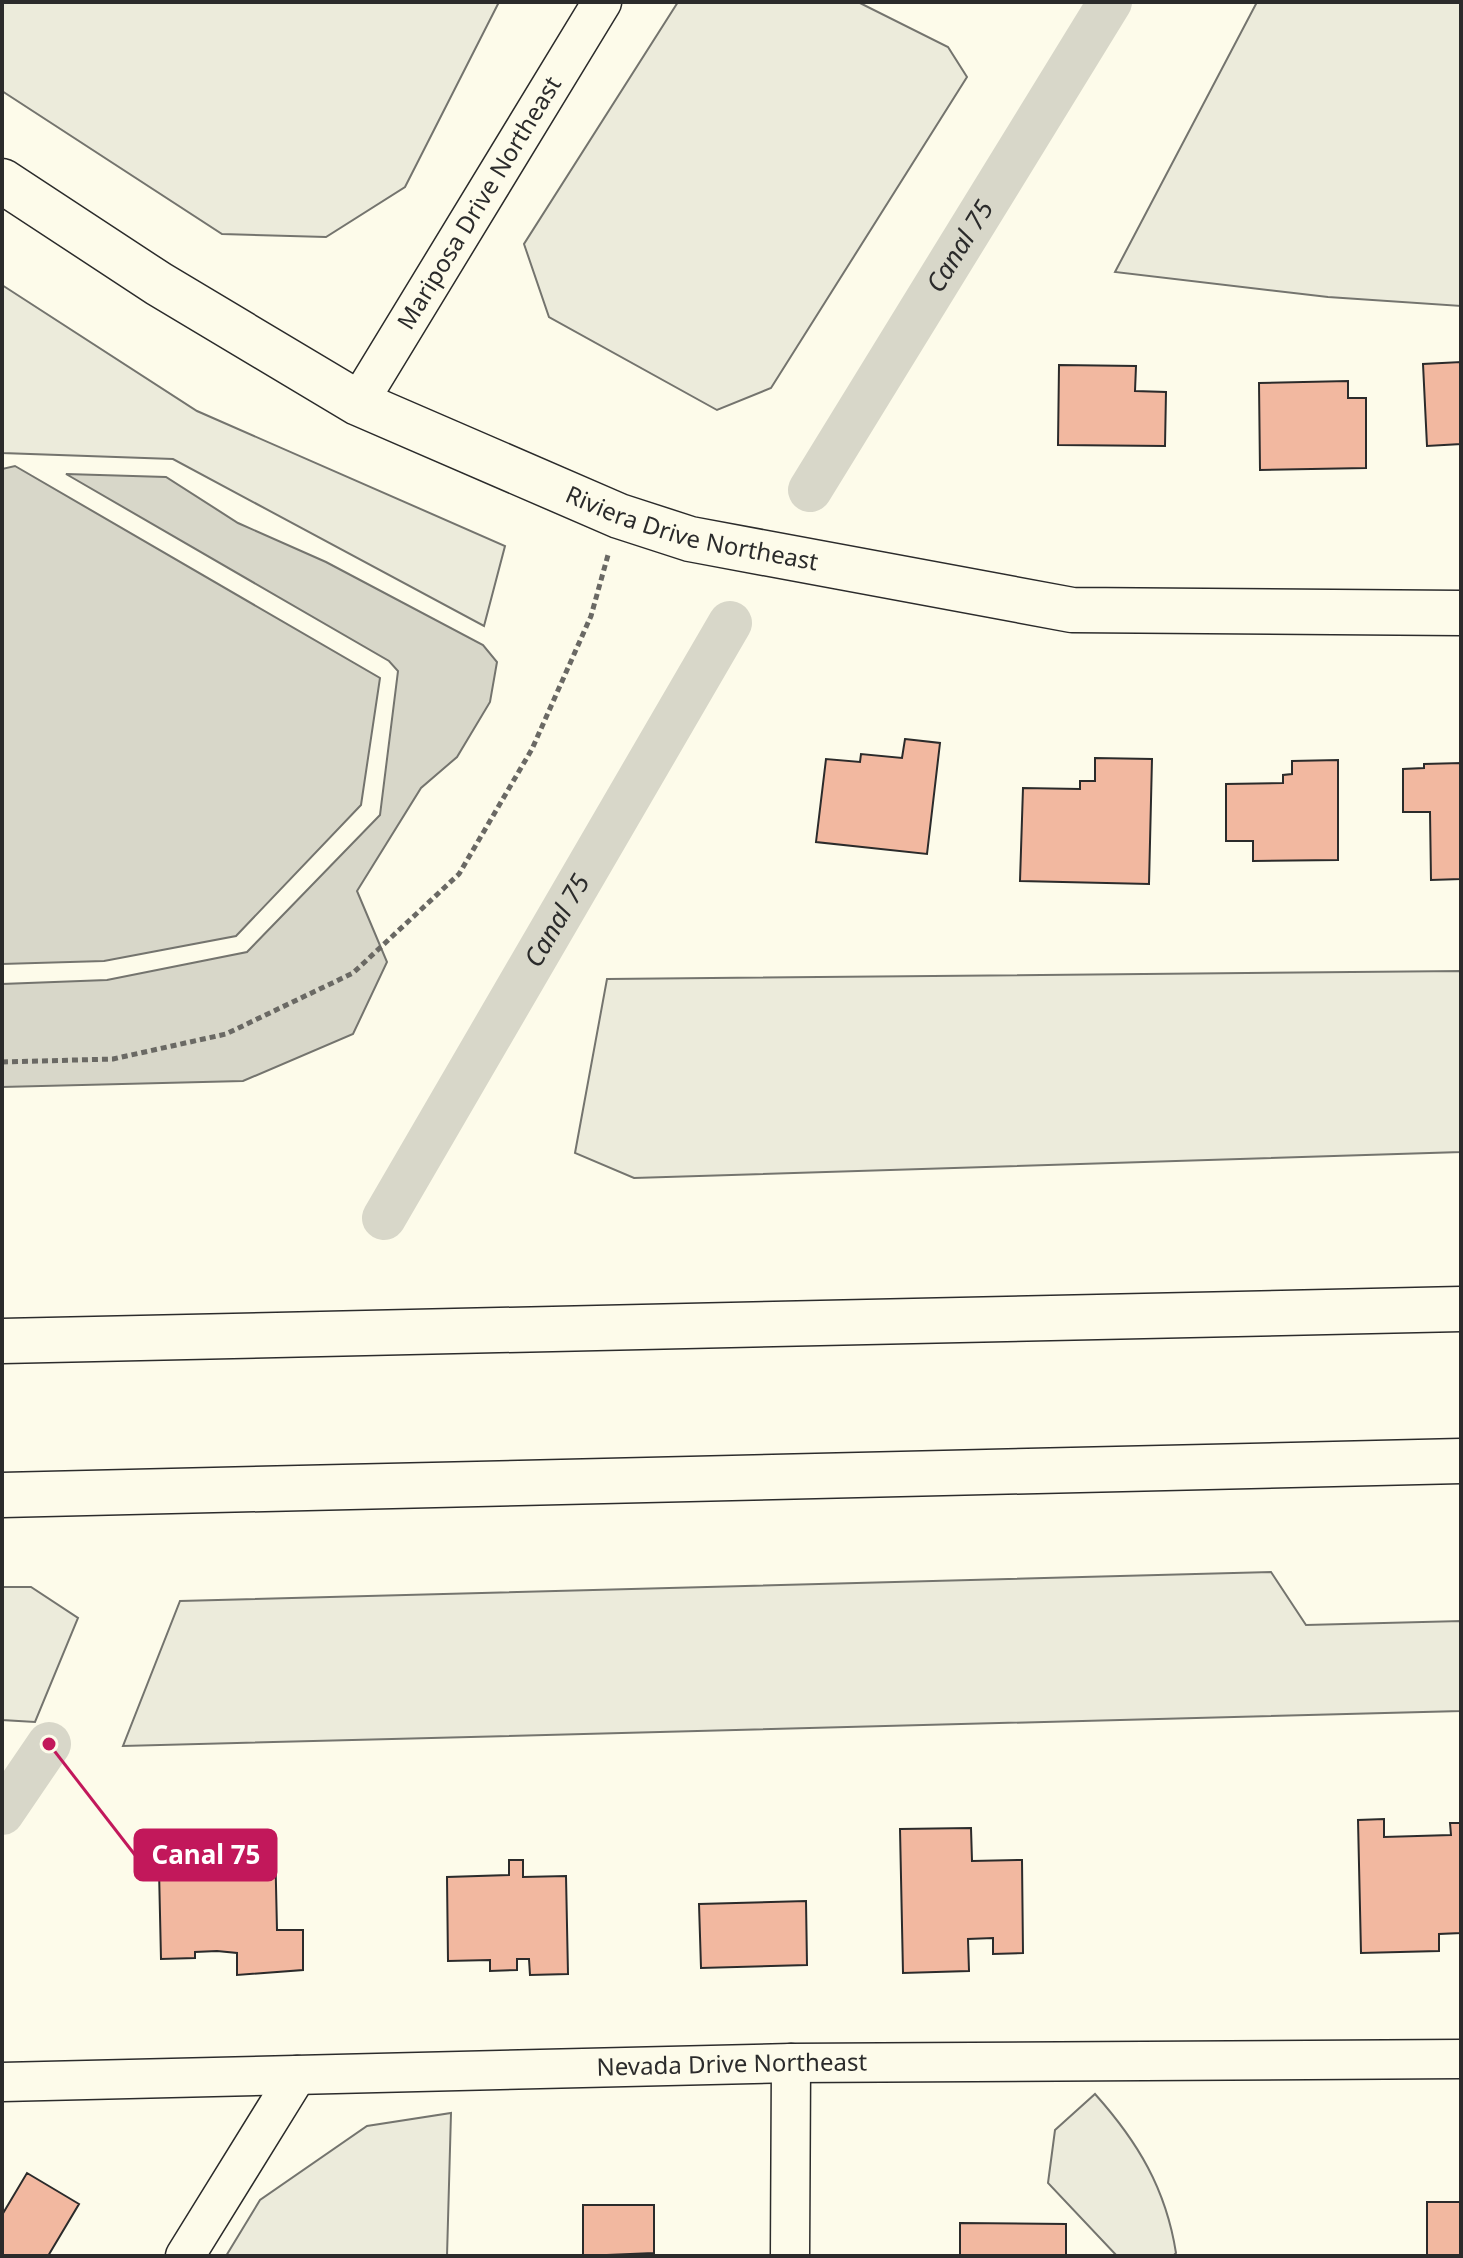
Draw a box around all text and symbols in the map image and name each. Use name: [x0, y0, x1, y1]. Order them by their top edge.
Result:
street label: Mariposa Drive Northeast: [389, 69, 568, 335]
water label: Canal 75: [917, 193, 1001, 299]
street label: Riviera Drive Northeast: [561, 477, 821, 578]
water label: Canal 75: [515, 867, 597, 973]
callout: Canal 75: [135, 1830, 276, 1880]
text: Canal 75: [152, 1836, 261, 1872]
street label: Nevada Drive Northeast: [596, 2045, 867, 2083]

